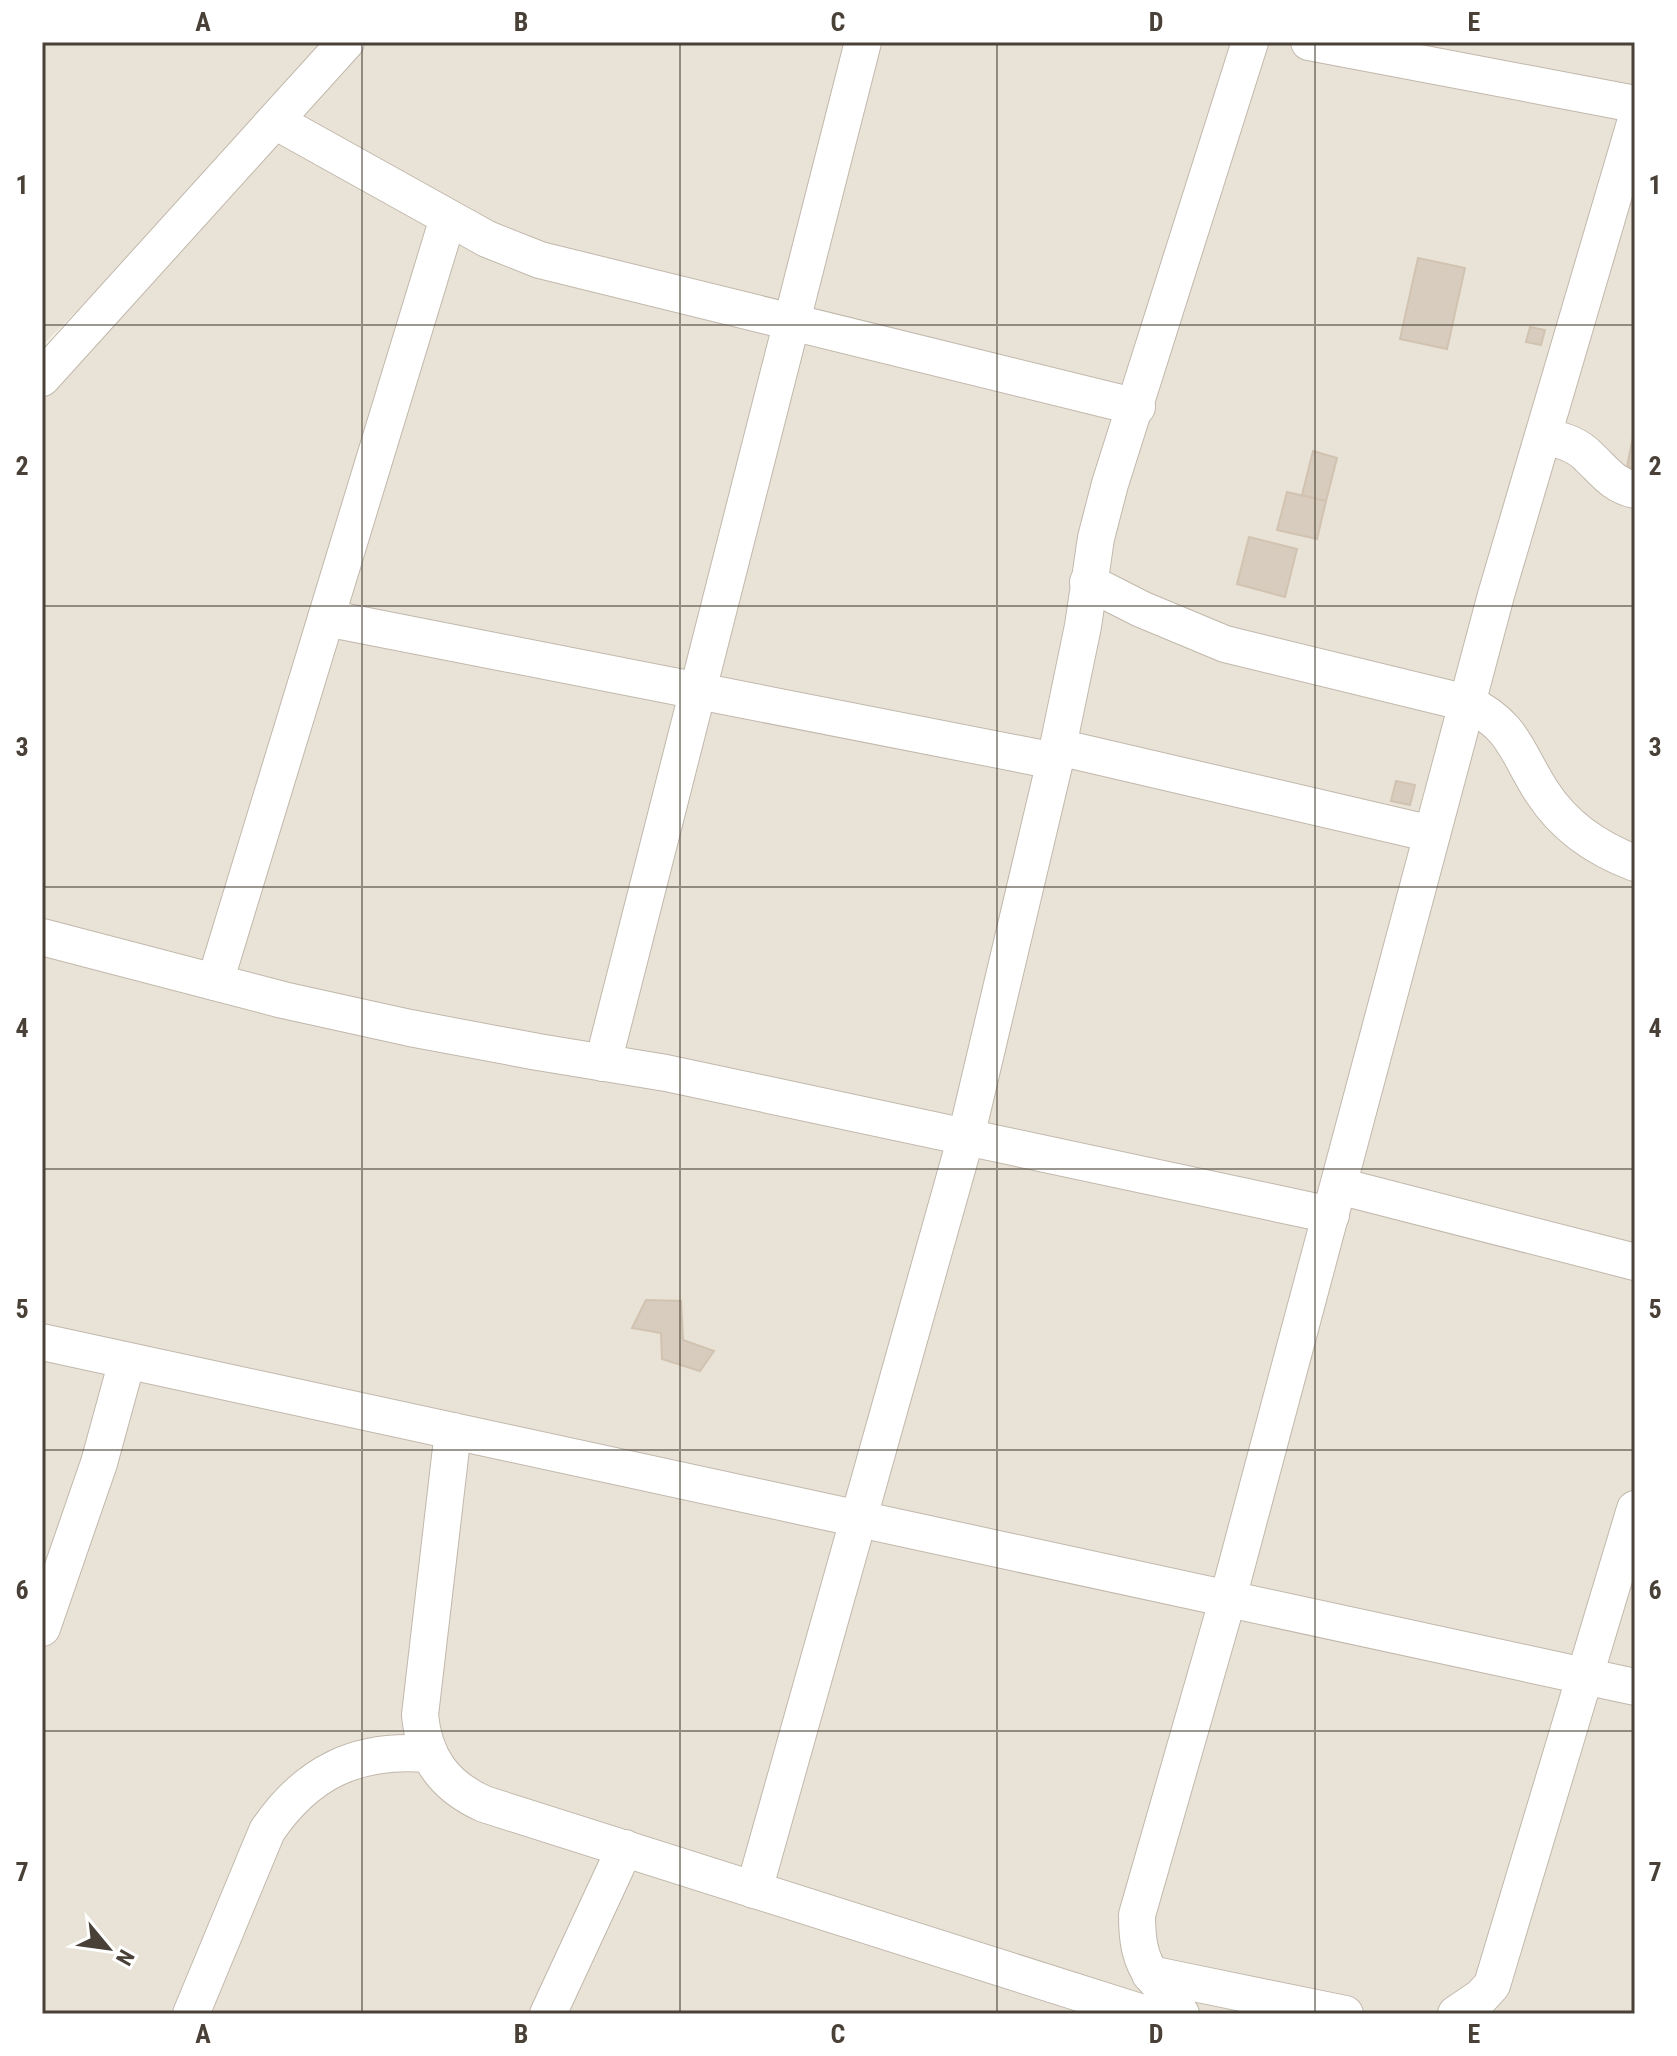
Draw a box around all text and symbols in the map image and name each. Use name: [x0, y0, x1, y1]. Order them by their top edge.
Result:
text: A: [195, 7, 211, 37]
text: B: [514, 7, 528, 37]
text: C: [831, 7, 846, 37]
text: D: [1149, 7, 1163, 37]
text: E: [1468, 7, 1481, 37]
text: 1: [15, 170, 29, 200]
text: 1: [1648, 170, 1662, 200]
text: 2: [15, 451, 29, 481]
text: 2: [1648, 451, 1662, 481]
text: 3: [15, 732, 29, 762]
text: 3: [1648, 732, 1662, 762]
text: 4: [15, 1013, 29, 1043]
text: 4: [1648, 1013, 1662, 1043]
text: 5: [15, 1294, 29, 1324]
text: 5: [1648, 1294, 1662, 1324]
text: 6: [15, 1575, 29, 1605]
text: 6: [1648, 1575, 1662, 1605]
text: 7: [15, 1857, 29, 1887]
text: 7: [1648, 1857, 1662, 1887]
north arrow: [68, 1908, 148, 1988]
text: N: [111, 1945, 139, 1969]
text: A: [195, 2019, 211, 2049]
text: B: [514, 2019, 528, 2049]
text: C: [831, 2019, 846, 2049]
text: D: [1149, 2019, 1163, 2049]
text: E: [1468, 2019, 1481, 2049]

